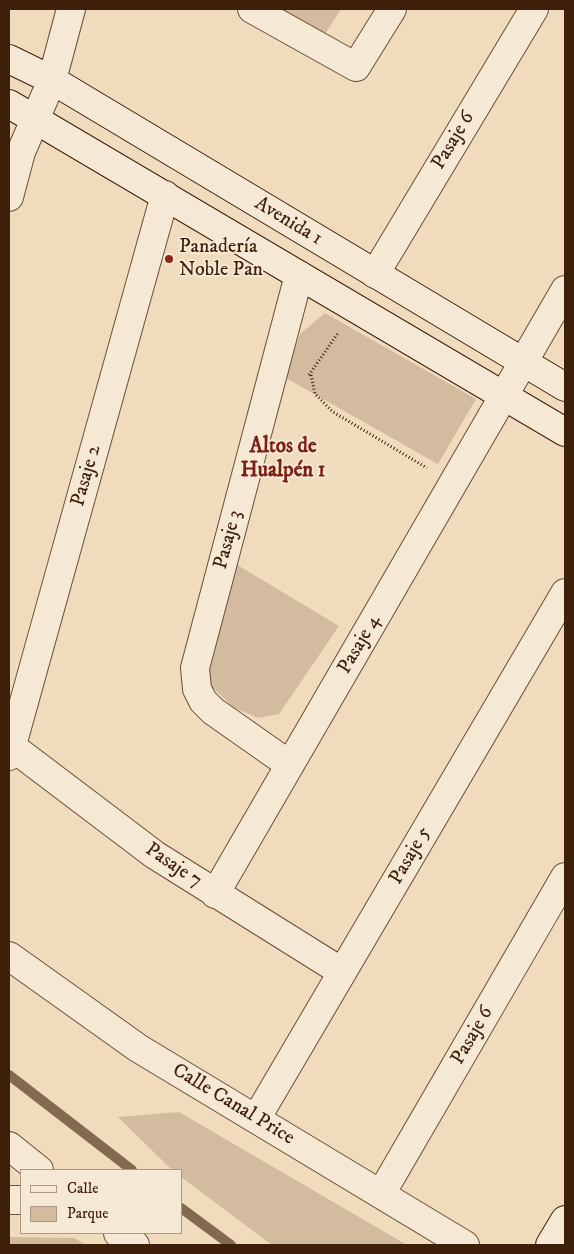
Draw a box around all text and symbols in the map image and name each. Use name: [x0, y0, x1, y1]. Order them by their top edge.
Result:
street label: Pasaje 6: [427, 108, 481, 174]
street label: Avenida 1: [250, 192, 326, 252]
place label: Panadería Noble Pan: [179, 236, 263, 283]
marker: Panadería Noble Pan: [163, 253, 175, 265]
district label: Altos de Hualpén 1: [240, 435, 326, 485]
street label: Pasaje 2: [67, 443, 107, 509]
street label: Pasaje 3: [210, 508, 248, 572]
street label: Pasaje 4: [334, 611, 386, 679]
street label: Pasaje 5: [385, 823, 437, 889]
street label: Pasaje 7: [140, 838, 206, 894]
street label: Pasaje 6: [447, 1003, 499, 1069]
street label: Calle Canal Price: [167, 1059, 299, 1151]
legend: [20, 1169, 182, 1234]
text: Calle: [67, 1179, 99, 1198]
text: Parque: [67, 1204, 108, 1223]

